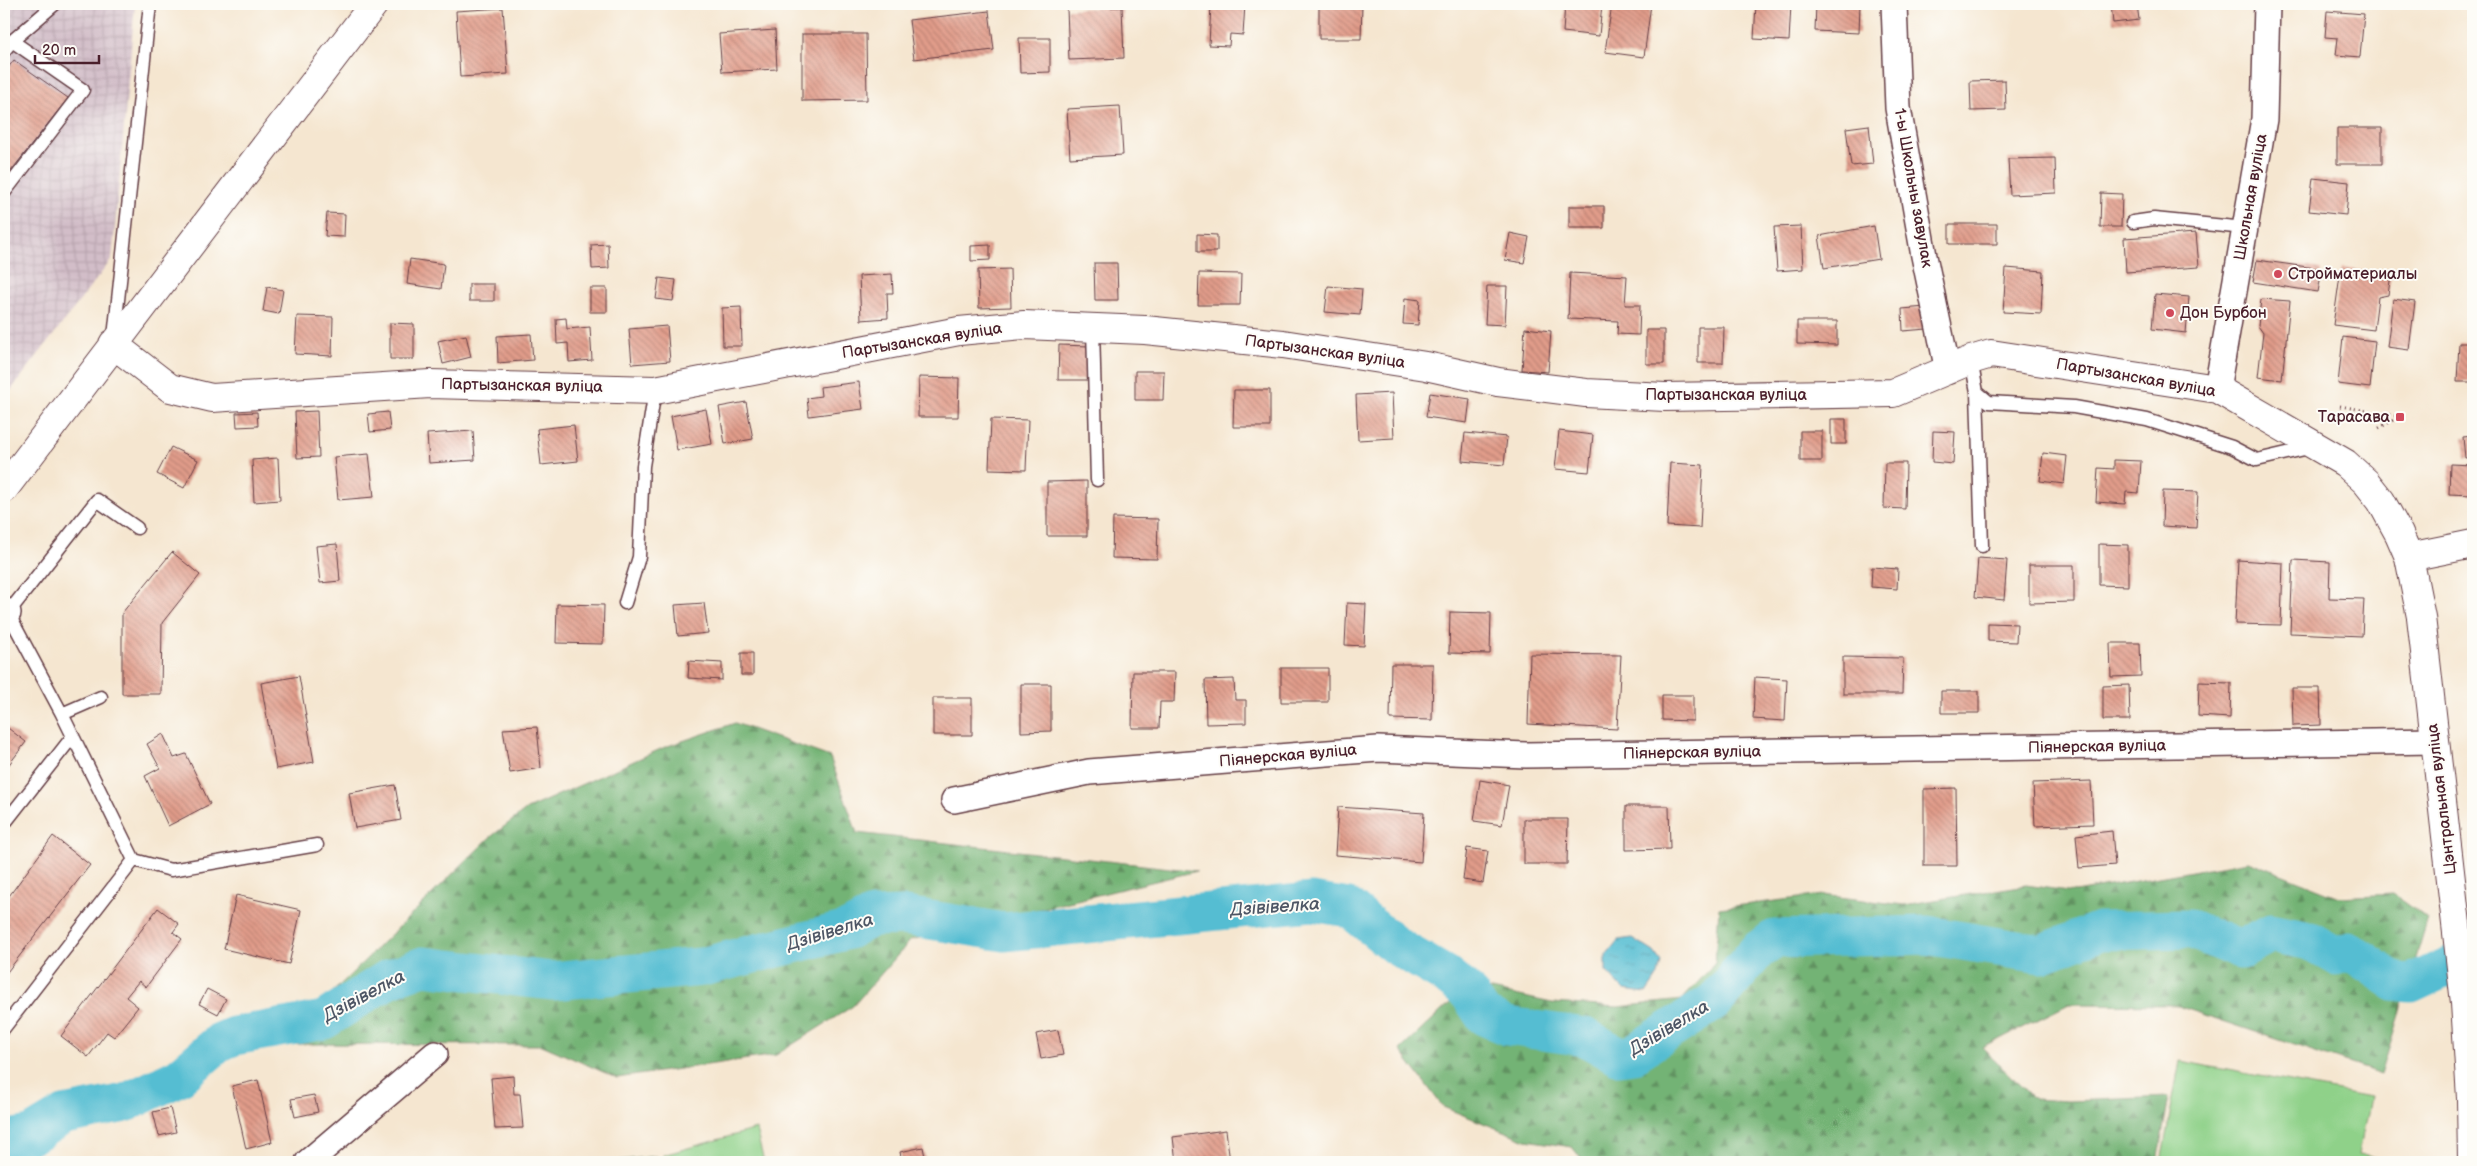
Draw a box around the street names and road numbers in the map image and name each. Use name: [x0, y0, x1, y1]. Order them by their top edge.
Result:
street label: 1-ы Школьны завулак: [1890, 107, 1936, 270]
street label: Школьная вуліца: [2231, 132, 2272, 262]
street label: Партызанская вуліца: [841, 319, 1004, 363]
street label: Партызанская вуліца: [1244, 331, 1407, 373]
street label: Партызанская вуліца: [2055, 355, 2218, 401]
street label: Партызанская вуліца: [441, 375, 604, 397]
street label: Партызанская вуліца: [1645, 386, 1807, 405]
street label: Цэнтральная вуліца: [2423, 722, 2461, 876]
street label: Піянерская вуліца: [2028, 736, 2167, 758]
street label: Піянерская вуліца: [1218, 740, 1358, 771]
street label: Піянерская вуліца: [1623, 742, 1762, 764]

